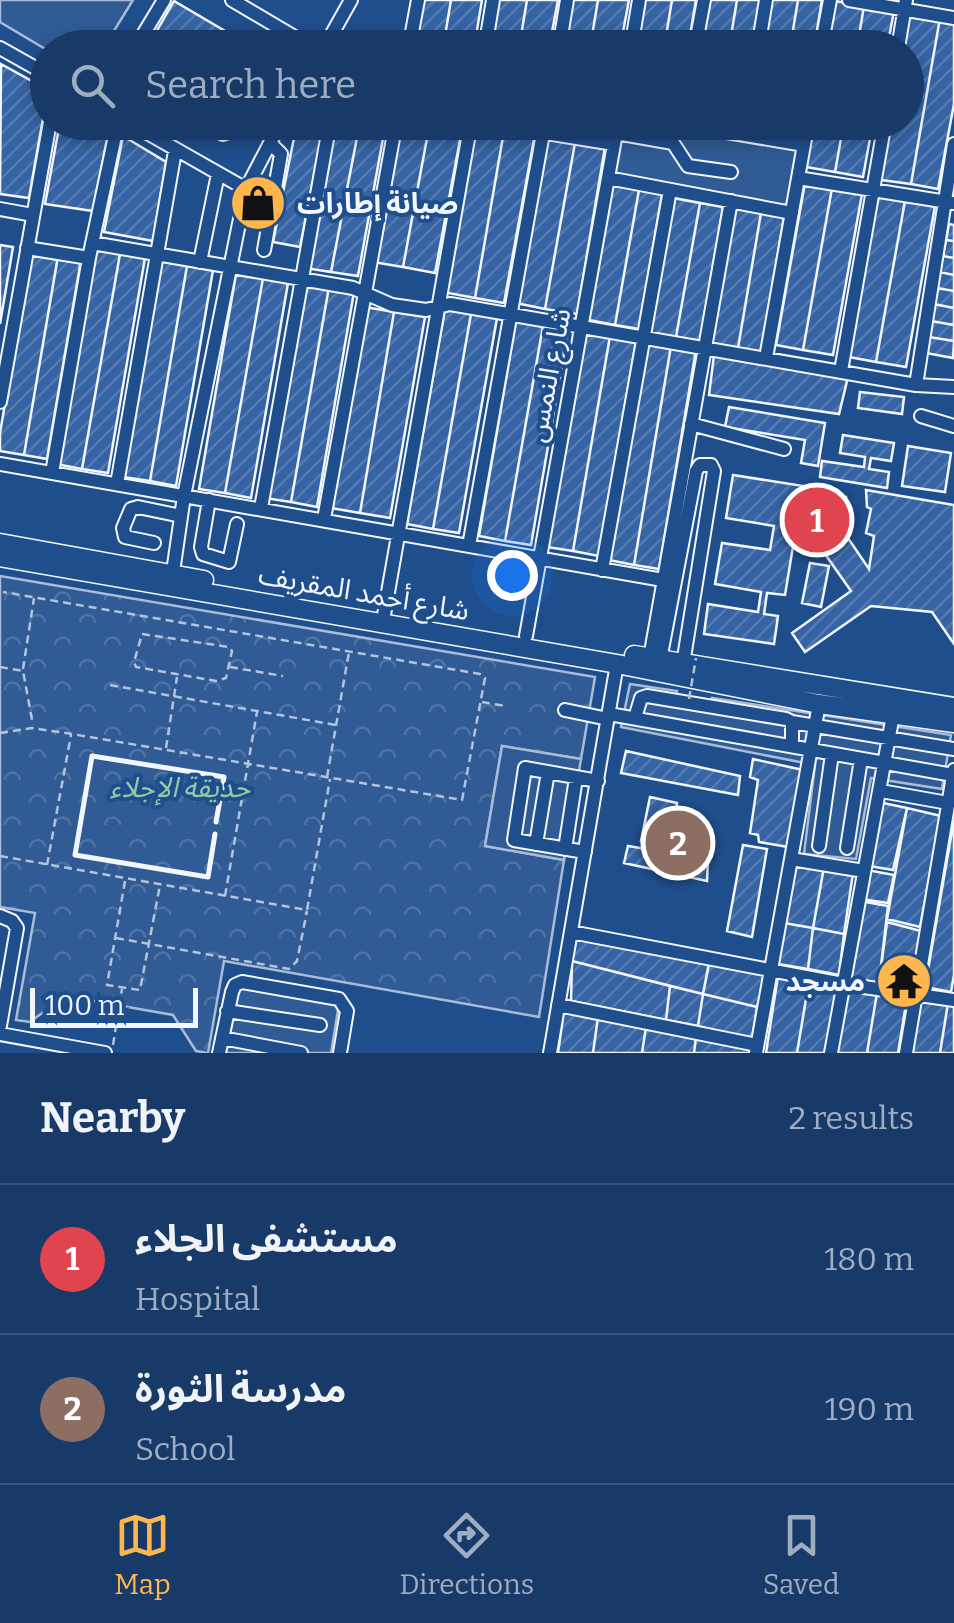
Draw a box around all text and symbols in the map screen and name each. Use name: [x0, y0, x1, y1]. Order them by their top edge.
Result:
search box: [30, 30, 924, 140]
icon: search: [65, 58, 120, 113]
text: Search here: [145, 62, 356, 108]
shop icon: صيانة إطارات: [228, 173, 288, 233]
place label: صيانة إطارات: [297, 187, 458, 222]
street label: شارع النمس: [519, 305, 582, 445]
pin: 1: [784, 482, 850, 558]
your location: [487, 550, 538, 601]
street label: شارع أحمد المقريف: [255, 556, 472, 631]
park label: حديقة الإجلاء: [110, 771, 251, 806]
pin: 2: [646, 806, 710, 880]
temple icon: مسجد: [874, 951, 934, 1011]
place label: مسجد: [786, 965, 865, 998]
scale bar: [30, 983, 198, 1028]
text: 100 m: [45, 989, 125, 1022]
text: Nearby: [40, 1093, 185, 1143]
text: 2 results: [788, 1099, 914, 1137]
text: مستشفى الجلاء: [135, 1216, 398, 1262]
text: 1: [66, 1240, 79, 1278]
text: 180 m: [824, 1240, 914, 1278]
text: Hospital: [135, 1280, 260, 1318]
text: مدرسة الثورة: [135, 1366, 346, 1412]
text: 2: [63, 1390, 82, 1428]
text: 190 m: [825, 1390, 914, 1428]
text: School: [135, 1430, 236, 1468]
tab: Map: [114, 1508, 171, 1601]
tab: Directions: [399, 1508, 534, 1601]
tab: Saved: [763, 1508, 840, 1601]

